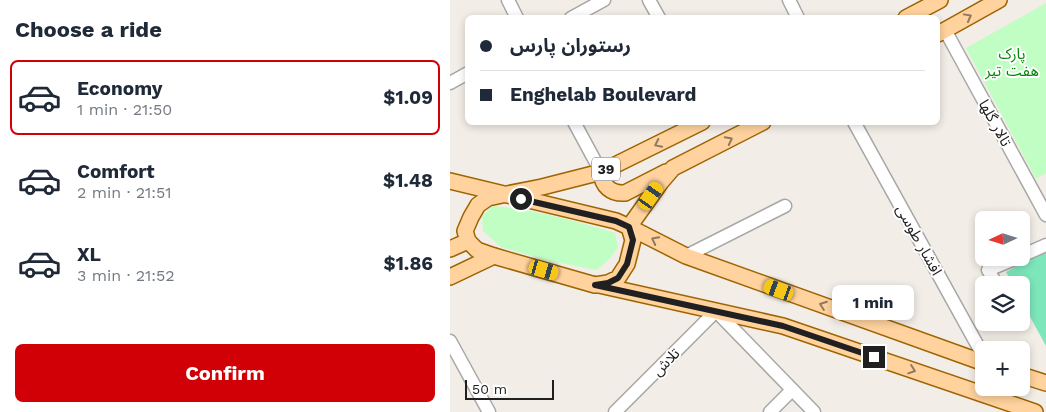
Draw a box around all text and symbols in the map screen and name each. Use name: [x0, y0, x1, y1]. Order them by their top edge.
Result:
one-way arrow: [963, 13, 972, 23]
text: Choose a ride: [15, 17, 162, 42]
text: رستوران پارس: [510, 34, 631, 57]
park label: پارک هفت تیر: [984, 45, 1039, 80]
icon: car: [17, 75, 62, 120]
text: Economy: [77, 77, 162, 100]
text: Enghelab Boulevard: [510, 83, 696, 106]
text: $1.09: [383, 86, 433, 109]
street label: تالار گلها: [975, 96, 1015, 150]
text: 1 min · 21:50: [77, 100, 172, 119]
one-way arrow: [724, 136, 733, 146]
one-way arrow: [654, 138, 663, 148]
road number: 39: [592, 157, 620, 180]
icon: car: [17, 158, 62, 203]
text: Comfort: [77, 160, 155, 183]
text: $1.48: [383, 169, 433, 192]
car: [636, 179, 665, 213]
text: 2 min · 21:51: [77, 183, 172, 202]
route start: [510, 188, 532, 210]
street label: افشار طوسی: [892, 202, 946, 278]
north arrow: [975, 211, 1030, 266]
map controls: [975, 211, 1030, 396]
one-way arrow: [651, 236, 660, 246]
icon: car: [17, 241, 62, 286]
text: XL: [77, 243, 101, 266]
text: $1.86: [384, 252, 433, 275]
car: [527, 259, 560, 281]
text: 3 min · 21:52: [77, 266, 175, 285]
button: layers: [975, 276, 1030, 331]
car: [762, 278, 795, 302]
callout: 1 min: [833, 284, 915, 320]
text: 1 min: [852, 293, 894, 312]
one-way arrow: [819, 301, 827, 311]
button: +: [975, 341, 1030, 396]
button: Confirm: [15, 344, 435, 402]
street label: تلاش: [648, 344, 684, 380]
route end: [863, 346, 885, 368]
one-way arrow: [907, 364, 915, 374]
scale bar: [465, 377, 554, 400]
text: 50 m: [472, 381, 507, 397]

